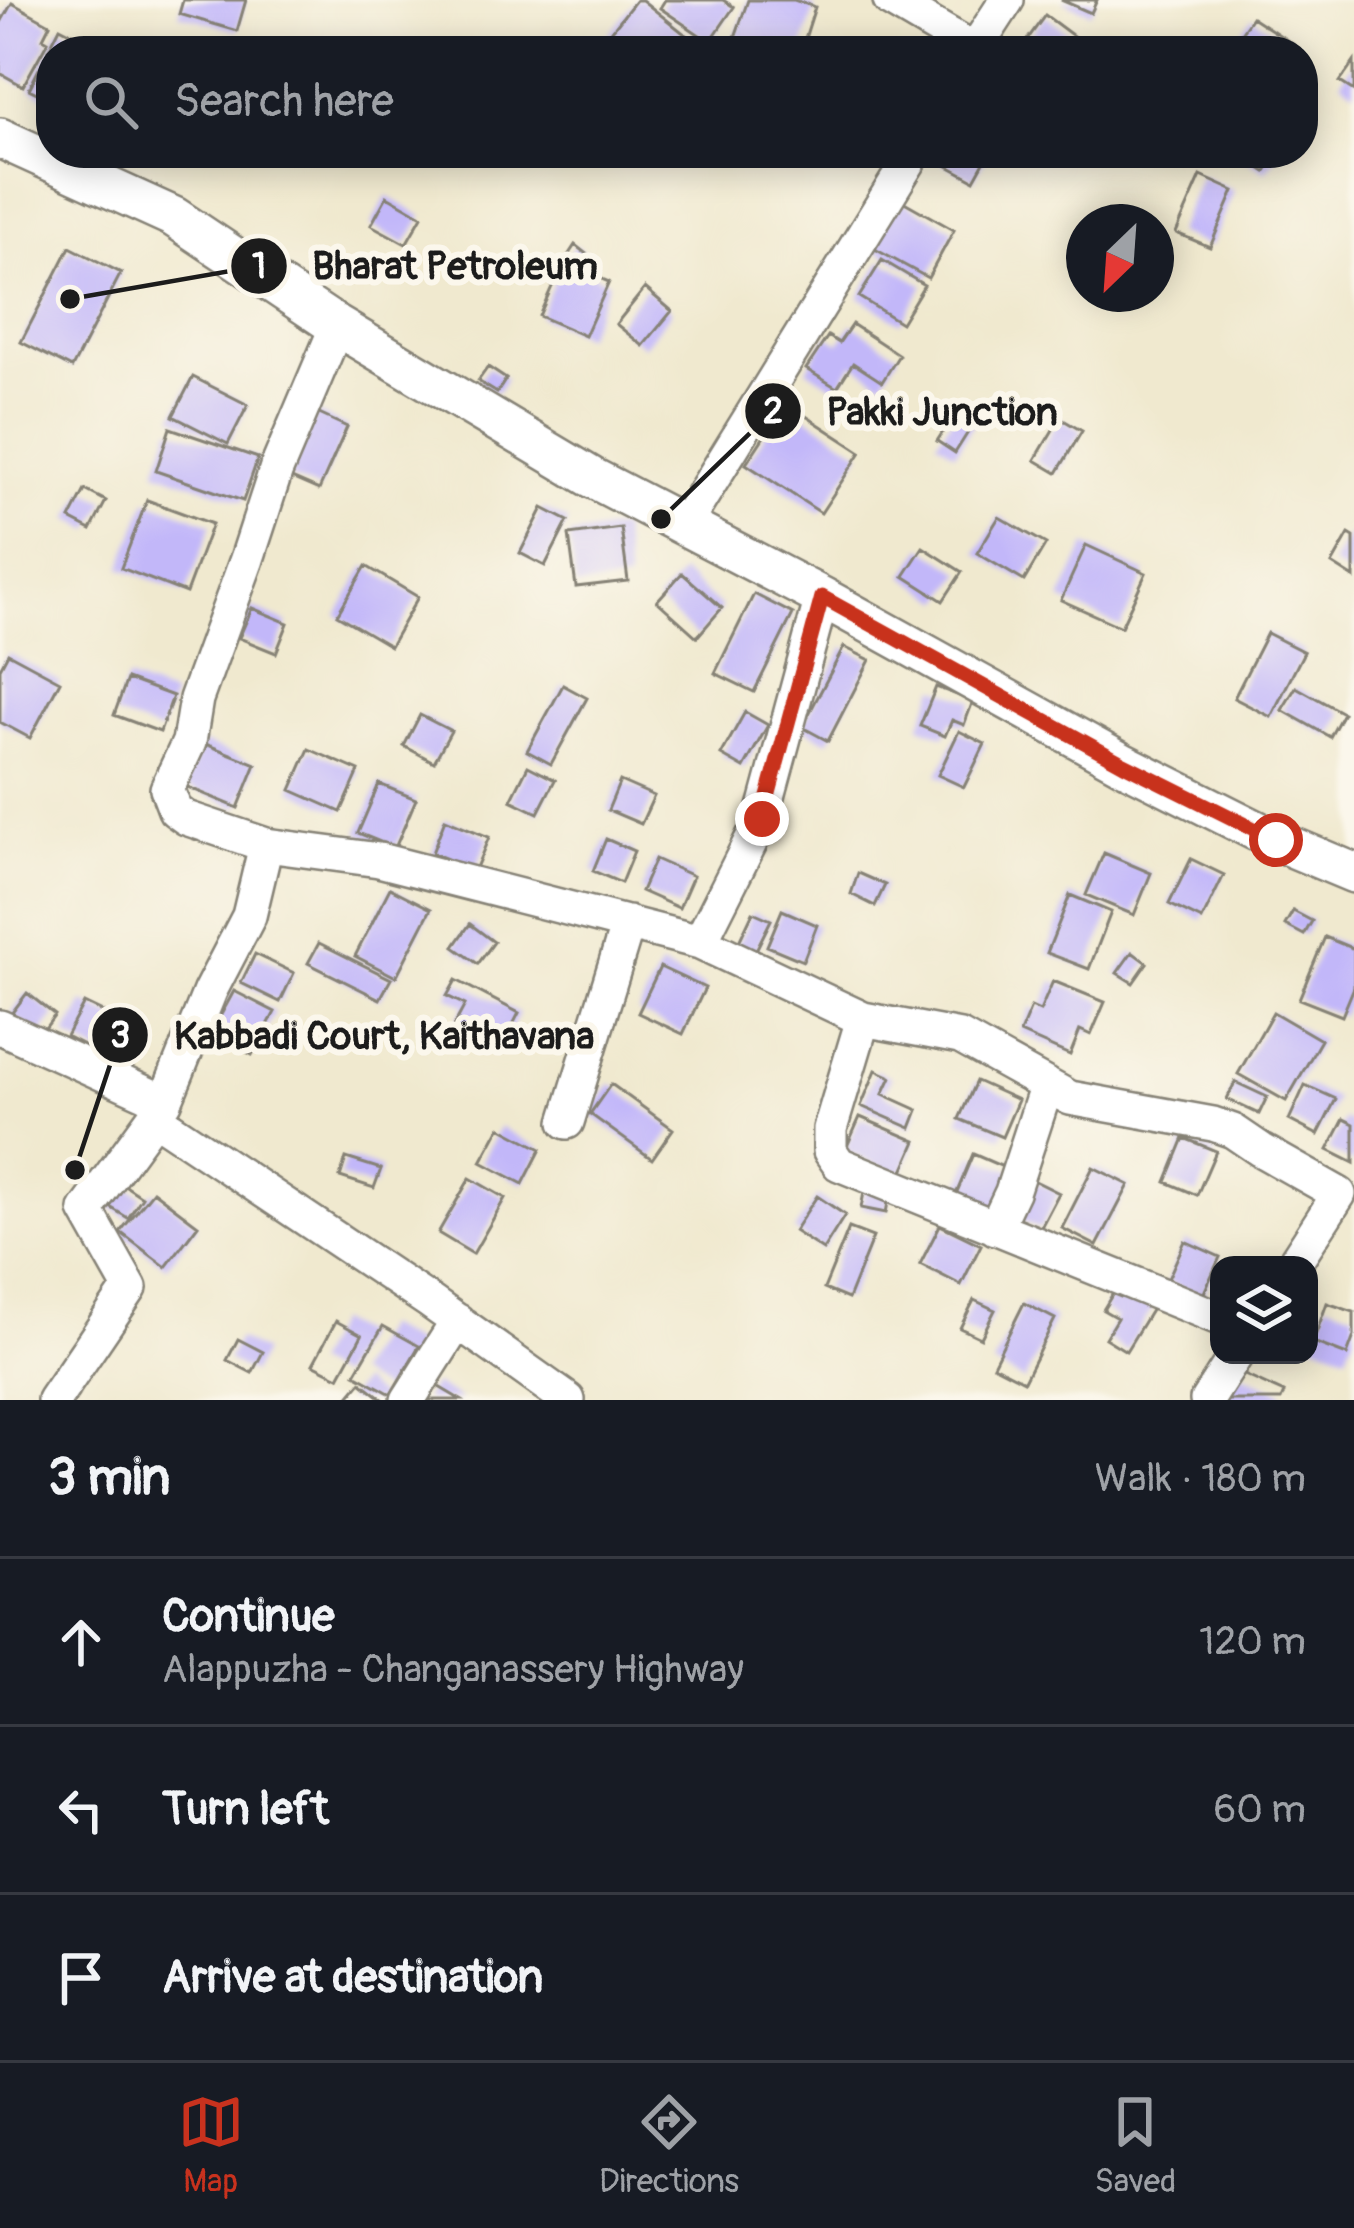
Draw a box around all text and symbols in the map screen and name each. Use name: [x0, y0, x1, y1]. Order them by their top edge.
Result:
search box: [36, 36, 1318, 168]
icon: search: [78, 69, 144, 135]
text: Search here: [174, 74, 394, 130]
north arrow: [1066, 204, 1174, 312]
callout: Bharat Petroleum: [229, 228, 622, 303]
text: Bharat Petroleum: [312, 242, 598, 291]
text: 1: [252, 244, 266, 289]
callout: Pakki Junction: [743, 373, 1082, 448]
text: Pakki Junction: [826, 388, 1058, 437]
text: 2: [763, 389, 783, 434]
route end: [735, 792, 789, 846]
route start: [1249, 813, 1303, 867]
callout: Kabbadi Court, Kaithavana: [90, 997, 618, 1072]
text: Kabbadi Court, Kaithavana: [174, 1012, 594, 1061]
text: 3: [110, 1013, 130, 1058]
map controls: [1210, 1256, 1318, 1364]
button: layers: [1210, 1256, 1318, 1364]
text: 3 min: [48, 1446, 170, 1510]
text: Walk · 180 m: [1095, 1454, 1306, 1503]
text: Continue: [162, 1589, 335, 1645]
icon: ahead: [48, 1609, 114, 1675]
text: 120 m: [1199, 1617, 1306, 1666]
text: Alappuzha - Changanassery Highway: [162, 1645, 744, 1694]
icon: left: [48, 1777, 114, 1843]
text: Turn left: [162, 1782, 329, 1838]
text: 60 m: [1214, 1785, 1306, 1834]
icon: arrive: [48, 1945, 114, 2011]
text: Arrive at destination: [162, 1950, 543, 2006]
tab: Map: [178, 2089, 244, 2202]
tab: Directions: [599, 2089, 739, 2202]
tab: Saved: [1094, 2089, 1176, 2202]

